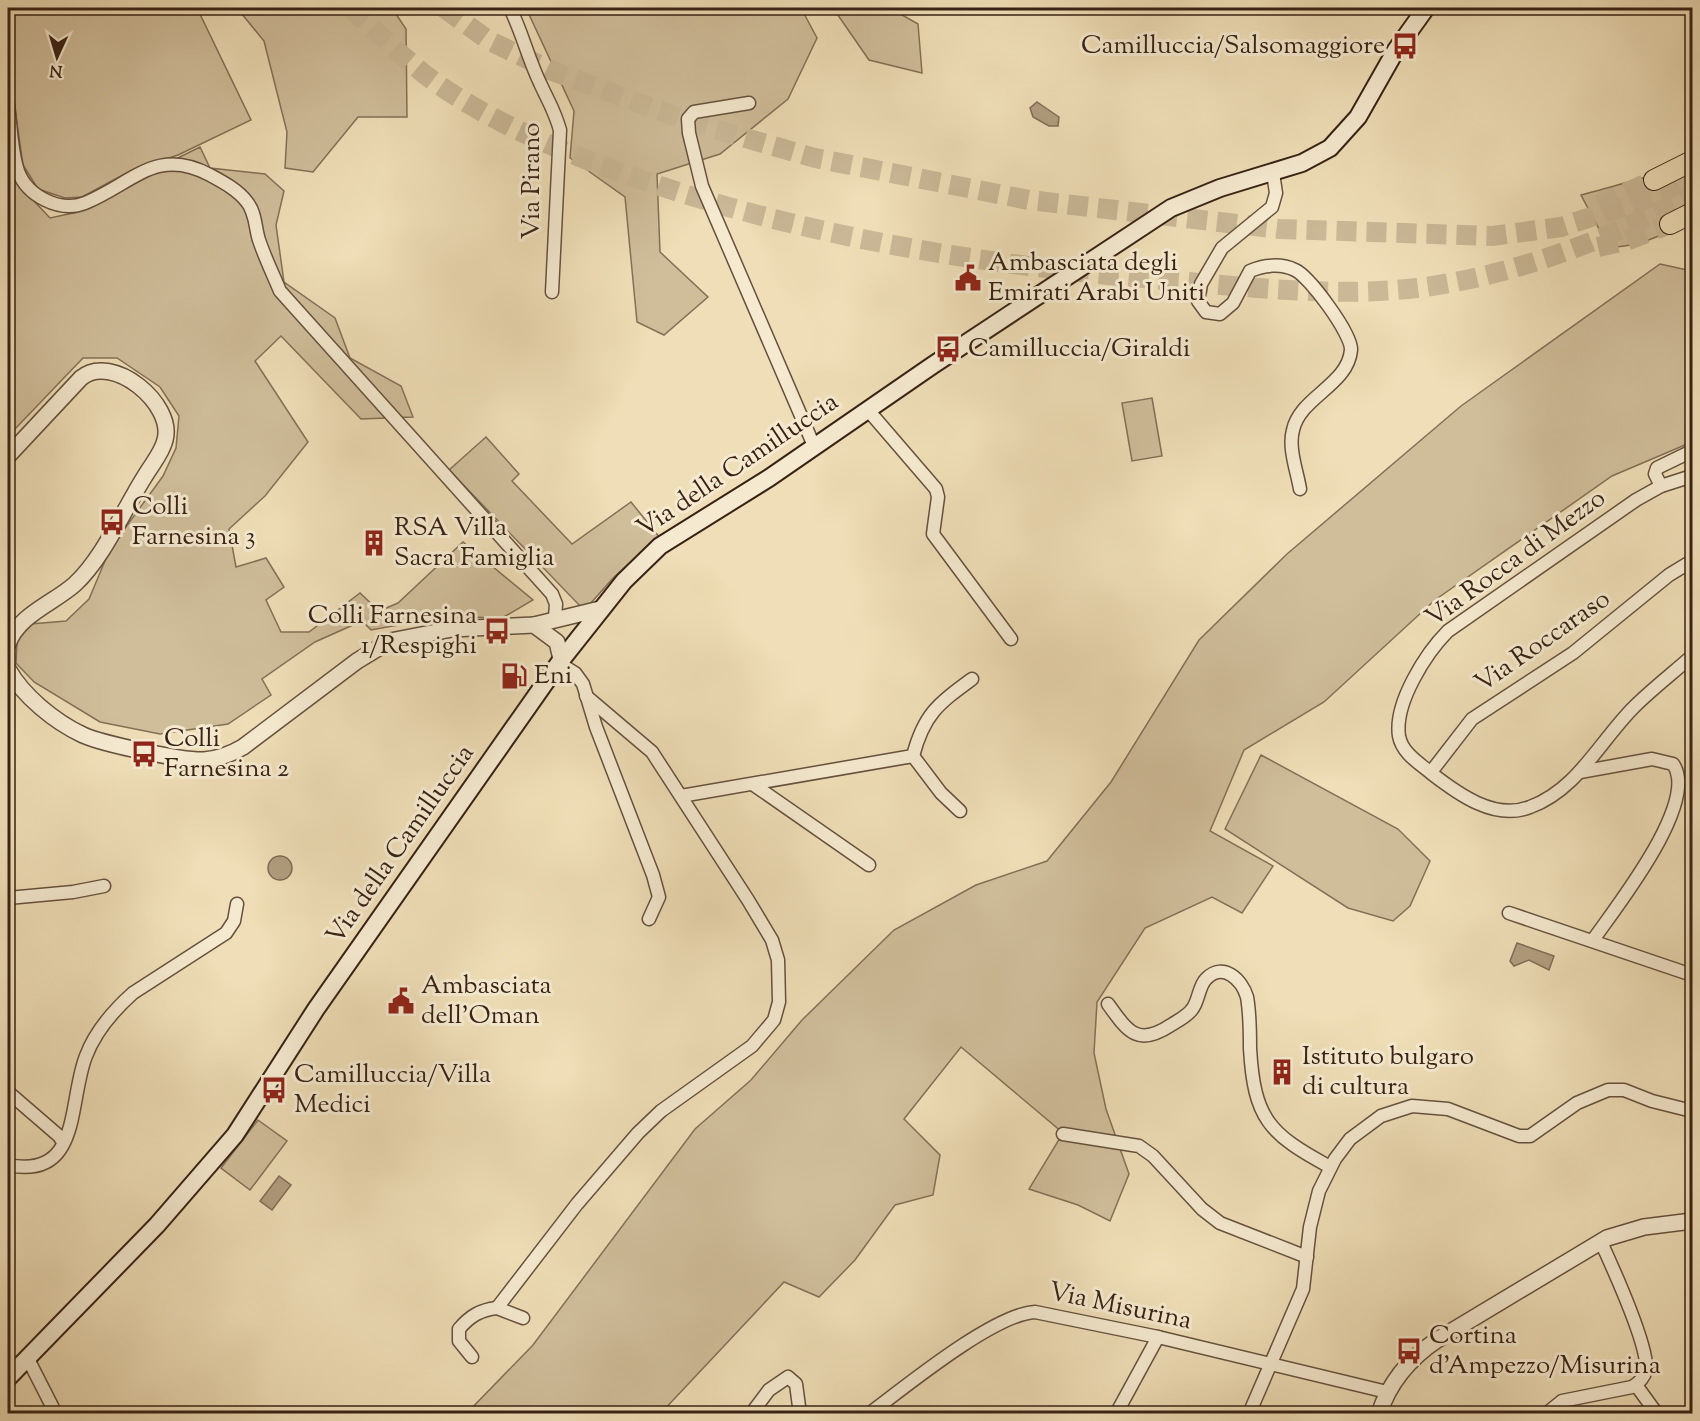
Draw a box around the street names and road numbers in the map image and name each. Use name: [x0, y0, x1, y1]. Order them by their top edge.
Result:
street label: Via Pirano: [514, 123, 551, 239]
street label: Via della Camilluccia: [630, 385, 846, 547]
street label: Via Rocca di Mezzo: [1418, 481, 1614, 637]
street label: Via Roccaraso: [1468, 582, 1618, 702]
street label: Via della Camilluccia: [318, 738, 484, 952]
street label: Via Misurina: [1045, 1274, 1195, 1340]

